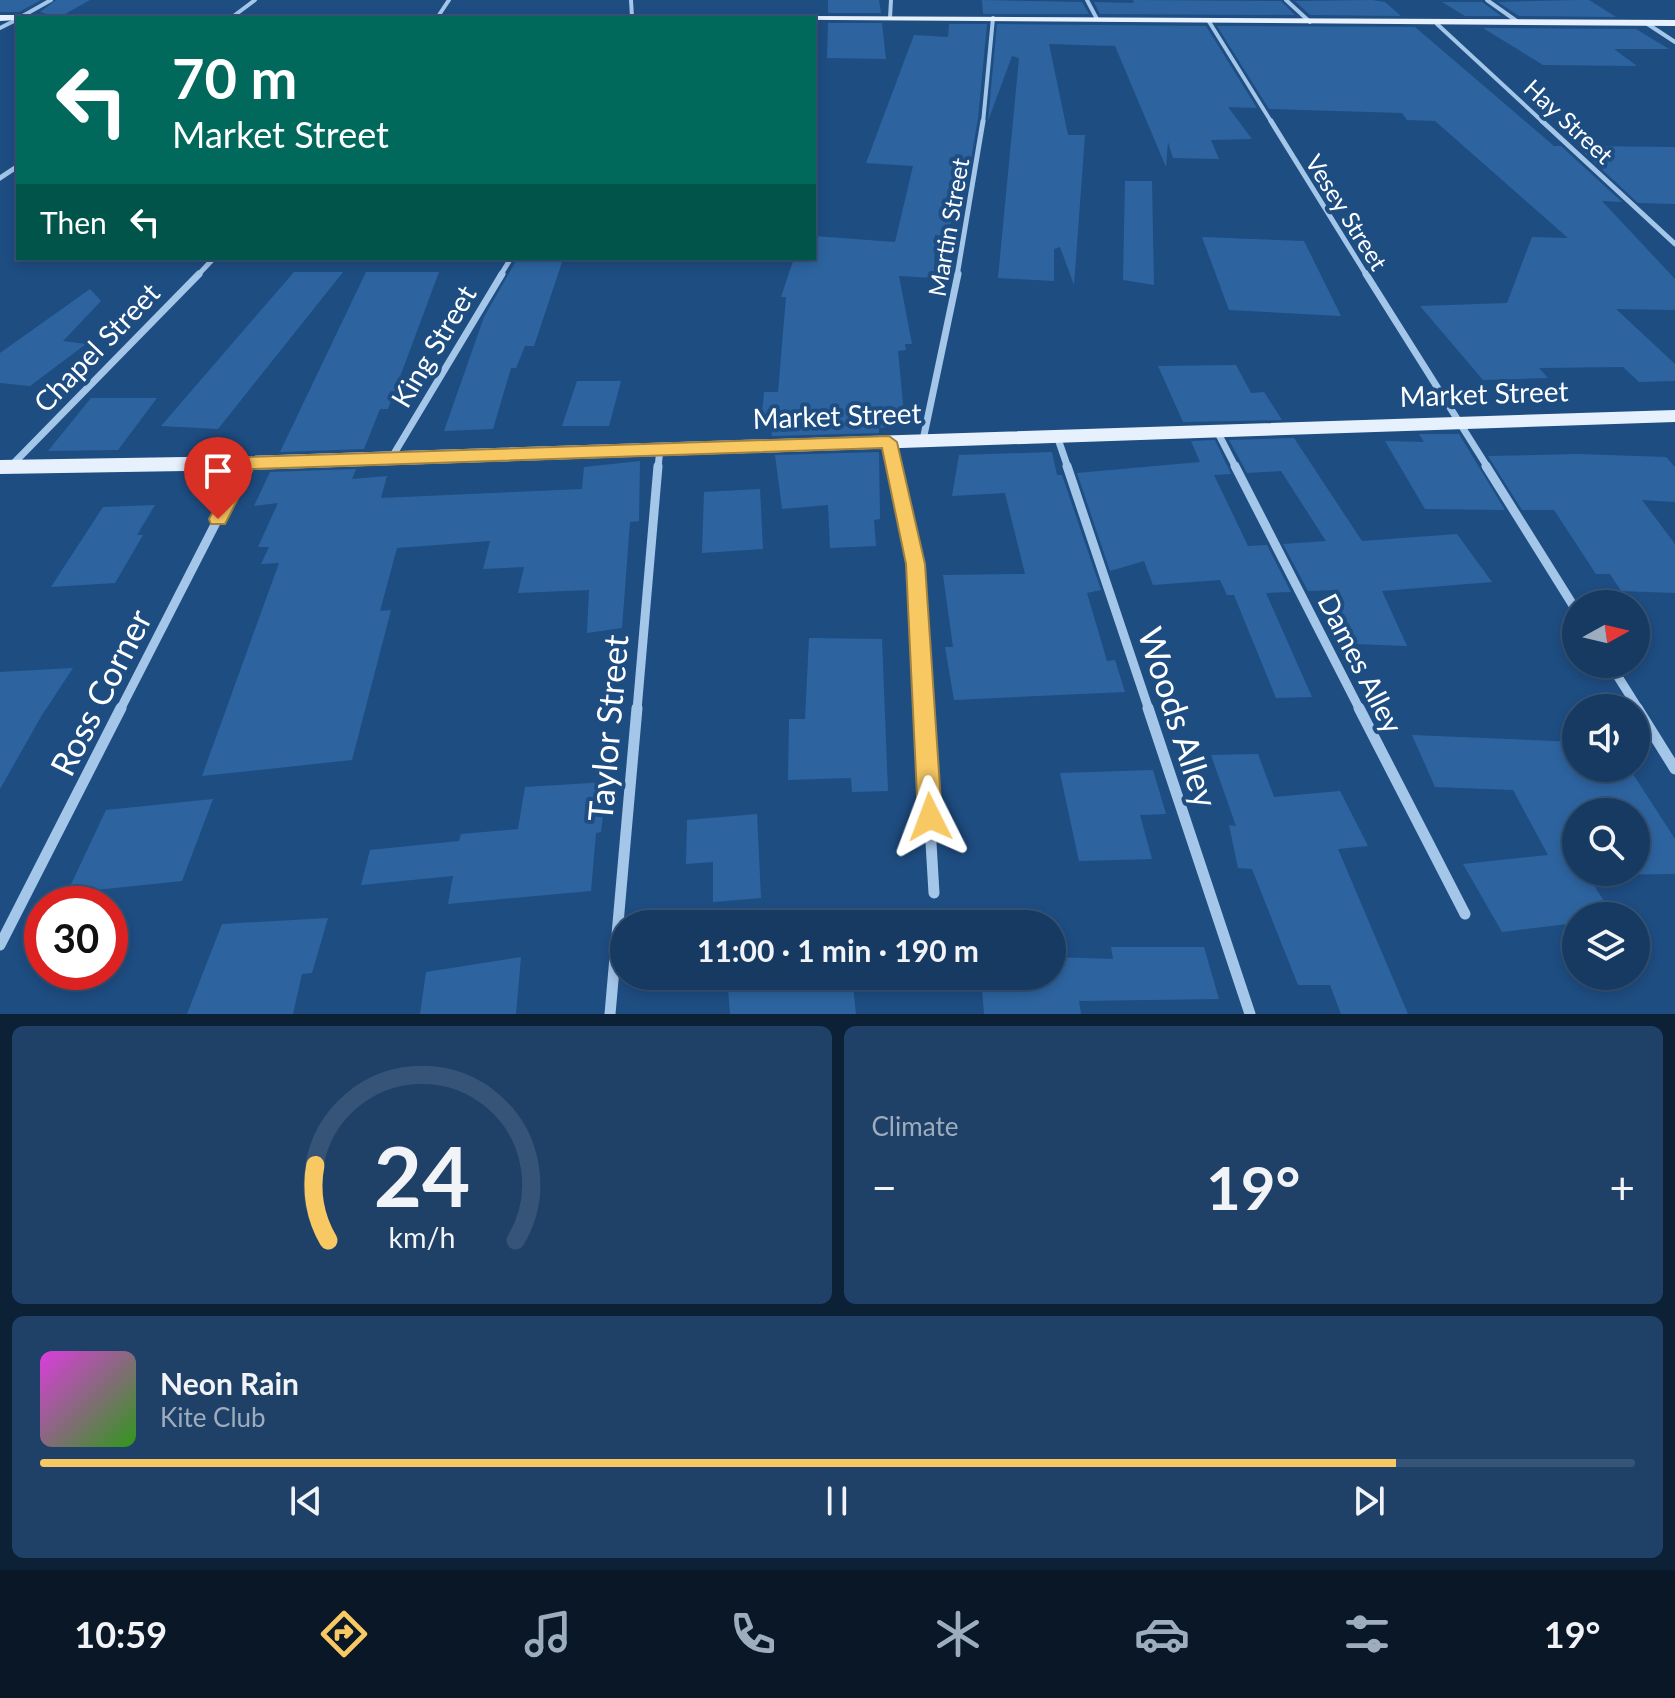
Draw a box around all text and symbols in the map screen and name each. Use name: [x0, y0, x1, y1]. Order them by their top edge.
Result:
text: 70 m: [172, 44, 297, 111]
icon: left: [40, 48, 144, 152]
street label: Hay Street: [1519, 73, 1620, 170]
text: Market Street: [172, 112, 389, 156]
street label: Vesey Street: [1300, 149, 1394, 276]
street label: Martin Street: [922, 155, 975, 299]
icon: left: [123, 200, 167, 244]
text: Then: [40, 204, 107, 240]
street label: Chapel Street: [26, 275, 166, 419]
street label: King Street: [383, 279, 483, 413]
street label: Market Street: [1399, 373, 1569, 413]
street label: Market Street: [752, 395, 922, 435]
pin: [184, 437, 252, 519]
icon: arrive: [196, 449, 240, 493]
street label: Dames Alley: [1311, 588, 1411, 739]
north arrow: [1562, 590, 1650, 678]
map controls: [1562, 590, 1650, 990]
street label: Ross Corner: [41, 602, 160, 782]
street label: Woods Alley: [1131, 622, 1228, 813]
street label: Taylor Street: [578, 633, 636, 823]
button: sound: [1562, 694, 1650, 782]
position arrow: [888, 775, 972, 859]
button: search: [1562, 798, 1650, 886]
speed limit sign: 30: [24, 886, 128, 990]
button: layers: [1562, 902, 1650, 990]
text: 11:00 · 1 min · 190 m: [697, 932, 979, 968]
text: Climate: [872, 1110, 958, 1142]
text: 24: [374, 1125, 470, 1225]
text: 19°: [1206, 1151, 1301, 1223]
text: −: [872, 1161, 897, 1213]
text: +: [1609, 1161, 1635, 1213]
text: km/h: [388, 1220, 455, 1254]
text: Neon Rain: [160, 1365, 299, 1401]
text: Kite Club: [160, 1401, 266, 1433]
icon: previous: [284, 1479, 328, 1523]
icon: pause: [815, 1479, 859, 1523]
icon: next: [1347, 1479, 1391, 1523]
icon: directions: [316, 1606, 372, 1662]
icon: music: [520, 1606, 576, 1662]
icon: phone: [725, 1606, 781, 1662]
icon: climate: [930, 1606, 986, 1662]
icon: car: [1134, 1606, 1190, 1662]
icon: filters: [1339, 1606, 1395, 1662]
text: 10:59: [74, 1612, 167, 1656]
text: 19°: [1544, 1612, 1601, 1656]

